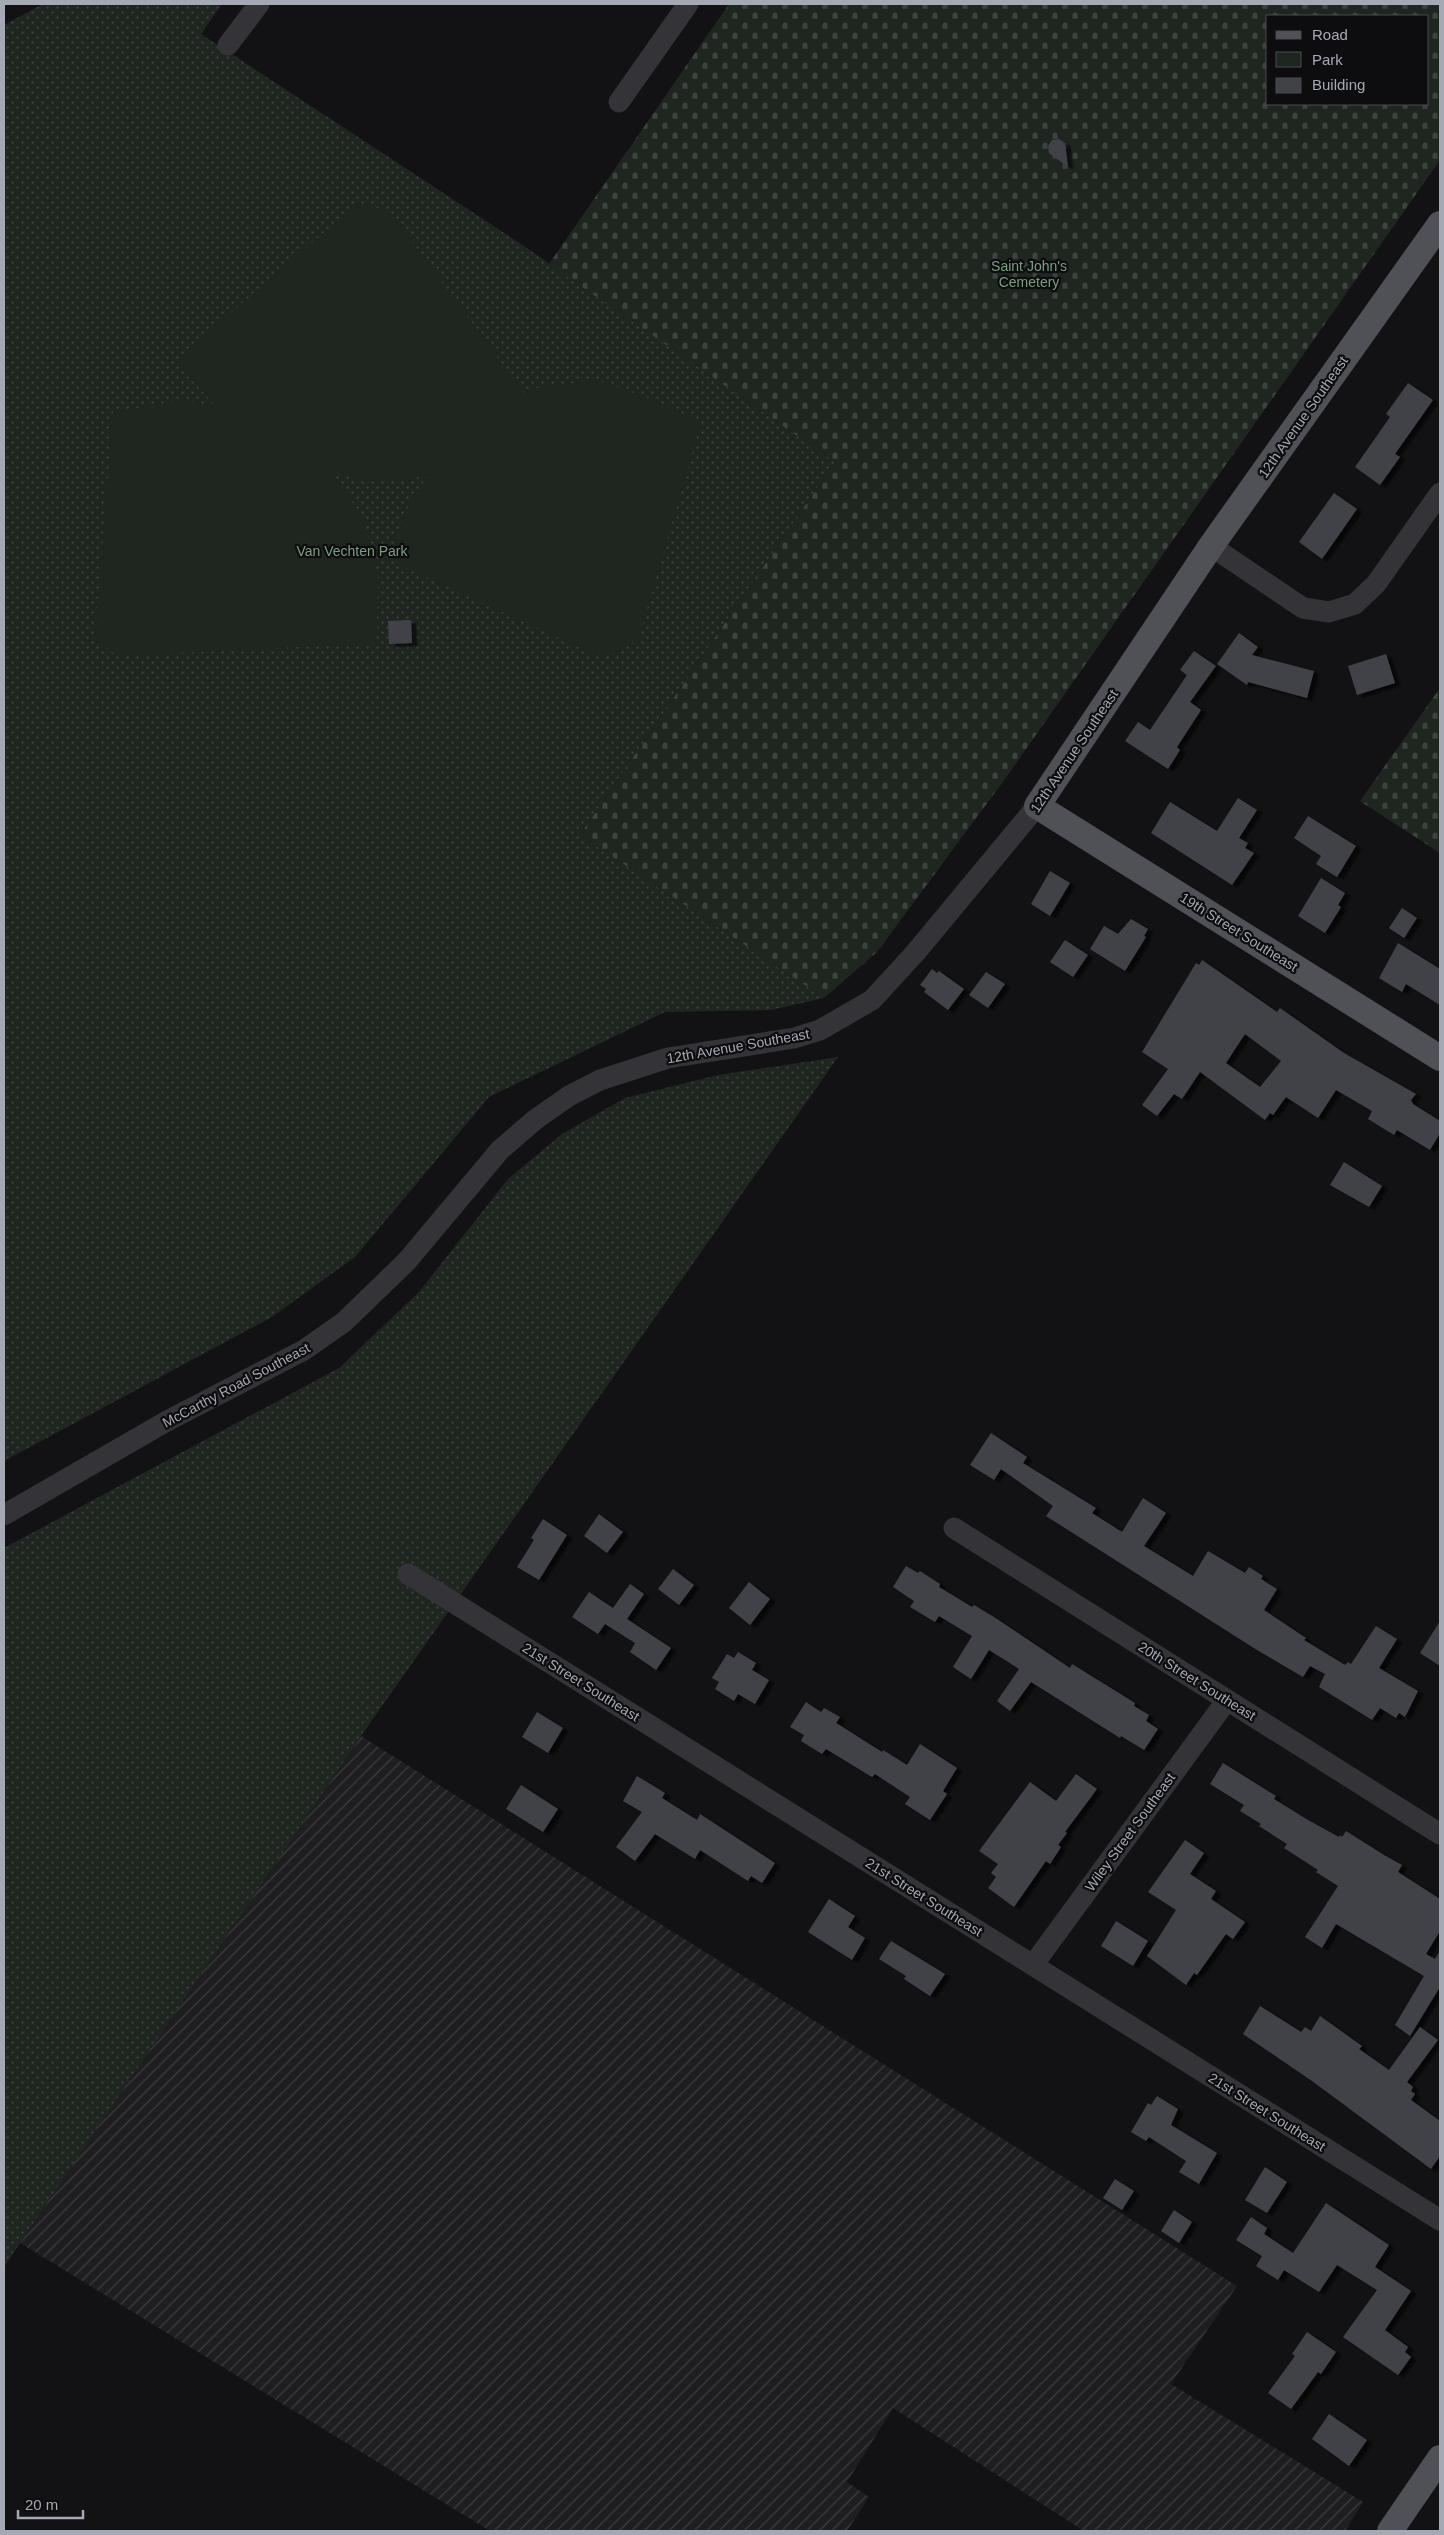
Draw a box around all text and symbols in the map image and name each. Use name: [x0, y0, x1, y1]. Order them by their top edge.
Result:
legend: [1266, 15, 1429, 105]
text: Road: [1312, 26, 1348, 43]
text: Park: [1312, 51, 1343, 68]
text: Building: [1312, 76, 1365, 93]
park label: Saint John's Cemetery: [991, 258, 1067, 290]
street label: 12th Avenue Southeast: [1255, 353, 1351, 481]
park label: Van Vechten Park: [296, 543, 409, 559]
street label: 12th Avenue Southeast: [1027, 687, 1121, 815]
street label: 19th Street Southeast: [1177, 889, 1301, 975]
street label: 12th Avenue Southeast: [665, 1026, 811, 1066]
street label: McCarthy Road Southeast: [160, 1339, 312, 1431]
street label: 20th Street Southeast: [1135, 1638, 1259, 1724]
street label: 21st Street Southeast: [520, 1640, 642, 1725]
street label: Wiley Street Southeast: [1082, 1770, 1178, 1894]
street label: 21st Street Southeast: [863, 1855, 985, 1940]
street label: 21st Street Southeast: [1206, 2070, 1328, 2155]
scale bar: [18, 2488, 82, 2520]
text: 20 m: [25, 2496, 58, 2513]

